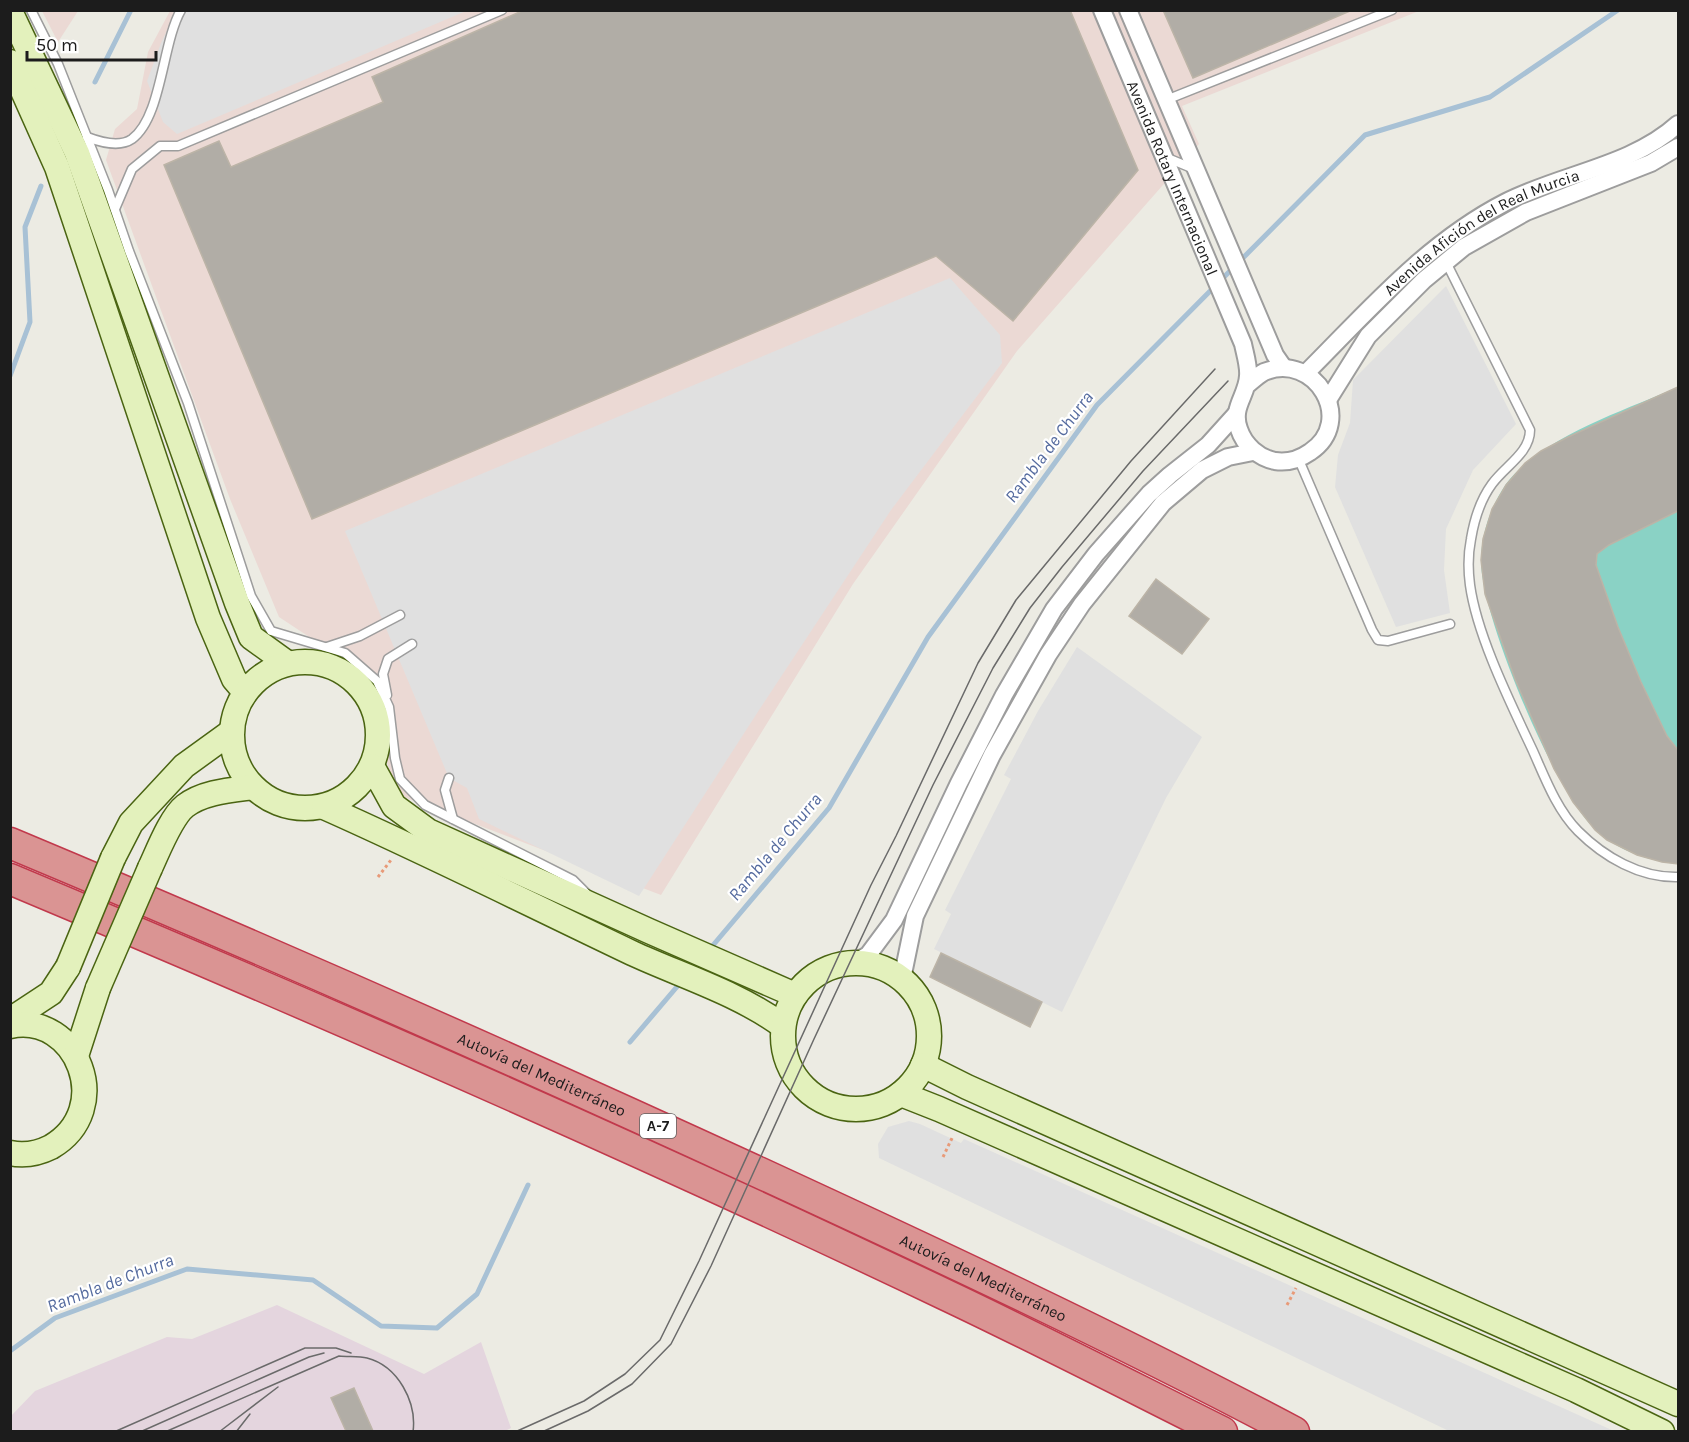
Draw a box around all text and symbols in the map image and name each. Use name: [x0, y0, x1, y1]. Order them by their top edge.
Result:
scale bar: [27, 24, 156, 62]
text: 50 m: [36, 34, 78, 56]
street label: Avenida Rotary Internacional: [1123, 78, 1222, 278]
street label: Avenida Afición del Real Murcia: [1380, 166, 1582, 299]
water label: Rambla de Churra: [1000, 387, 1098, 507]
water label: Rambla de Churra: [724, 789, 826, 905]
street label: Autovía del Mediterráneo: [455, 1028, 629, 1120]
road number: A-7: [640, 1114, 676, 1138]
street label: Autovía del Mediterráneo: [897, 1230, 1070, 1326]
water label: Rambla de Churra: [44, 1249, 176, 1317]

